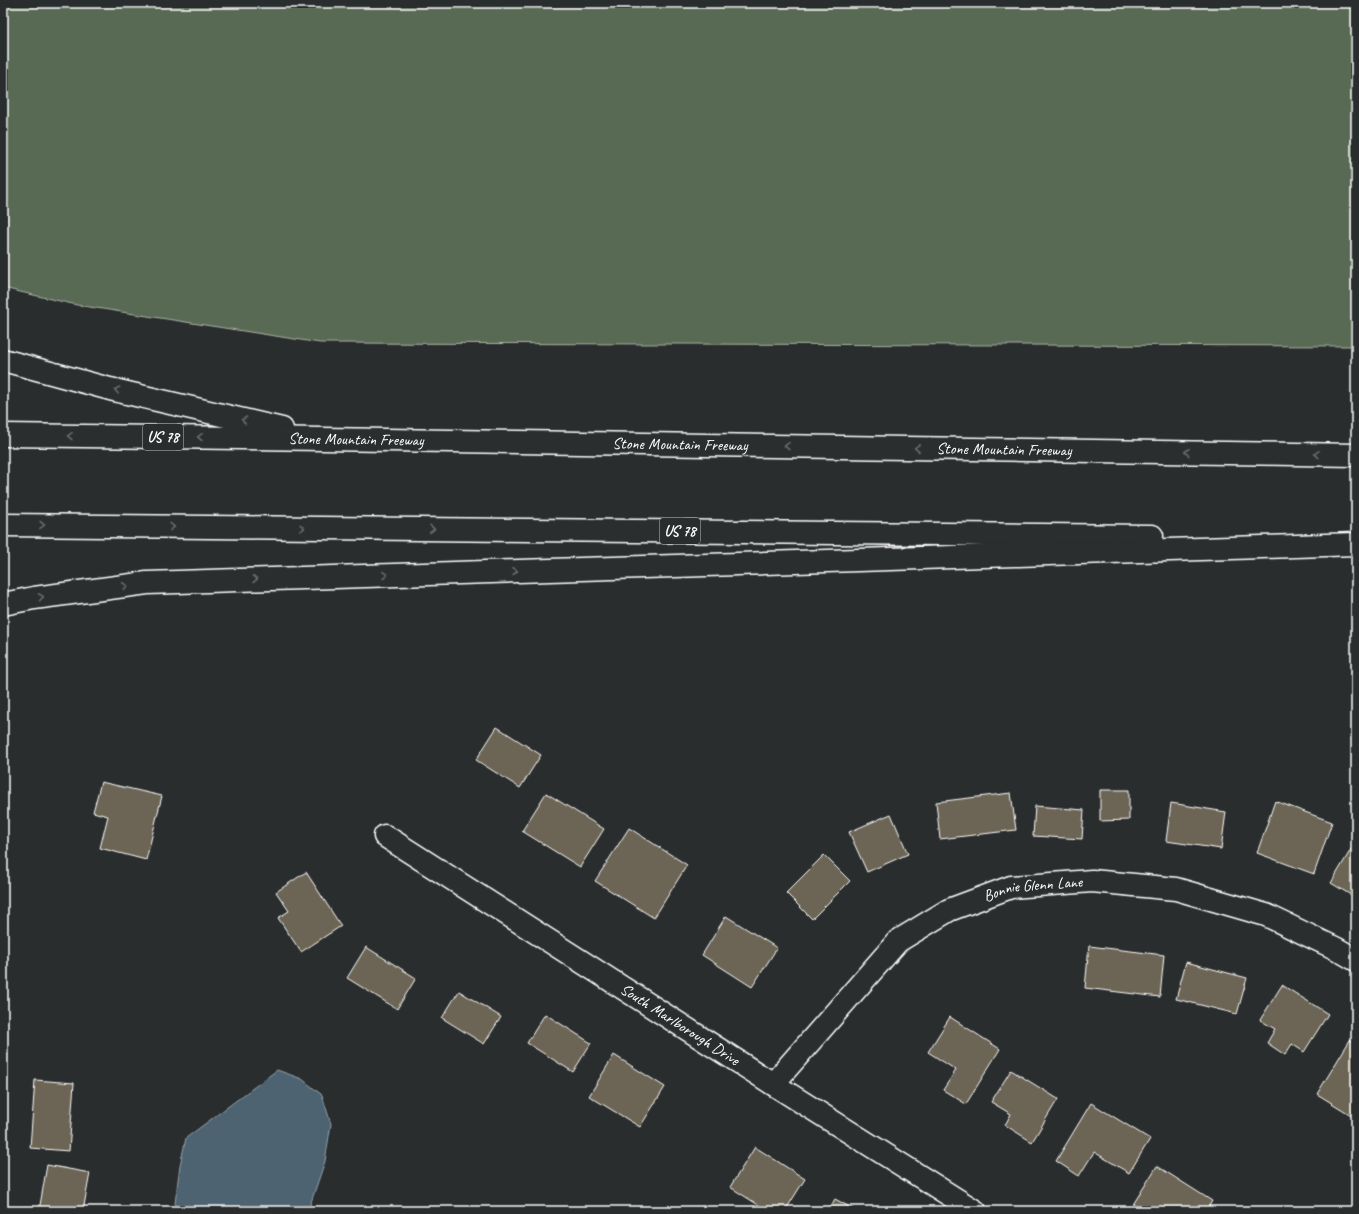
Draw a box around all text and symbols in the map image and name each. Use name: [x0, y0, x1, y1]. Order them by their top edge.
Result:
one-way arrow: [114, 387, 120, 395]
one-way arrow: [241, 416, 248, 425]
road number: US 78: [143, 424, 183, 450]
street label: Stone Mountain Freeway: [288, 429, 425, 451]
one-way arrow: [67, 432, 73, 440]
one-way arrow: [197, 433, 203, 441]
street label: Stone Mountain Freeway: [612, 433, 749, 456]
street label: Stone Mountain Freeway: [936, 439, 1073, 461]
one-way arrow: [784, 442, 790, 450]
one-way arrow: [914, 444, 920, 452]
one-way arrow: [1184, 448, 1190, 456]
one-way arrow: [1314, 450, 1320, 458]
road number: US 78: [660, 518, 700, 544]
one-way arrow: [39, 521, 45, 529]
one-way arrow: [169, 522, 175, 531]
one-way arrow: [299, 524, 305, 532]
one-way arrow: [429, 525, 435, 533]
one-way arrow: [512, 567, 518, 575]
one-way arrow: [382, 571, 388, 579]
one-way arrow: [252, 575, 258, 584]
one-way arrow: [122, 581, 128, 590]
one-way arrow: [38, 593, 44, 602]
street label: Bonnie Glenn Lane: [981, 872, 1085, 906]
street label: South Marlborough Drive: [617, 979, 745, 1071]

